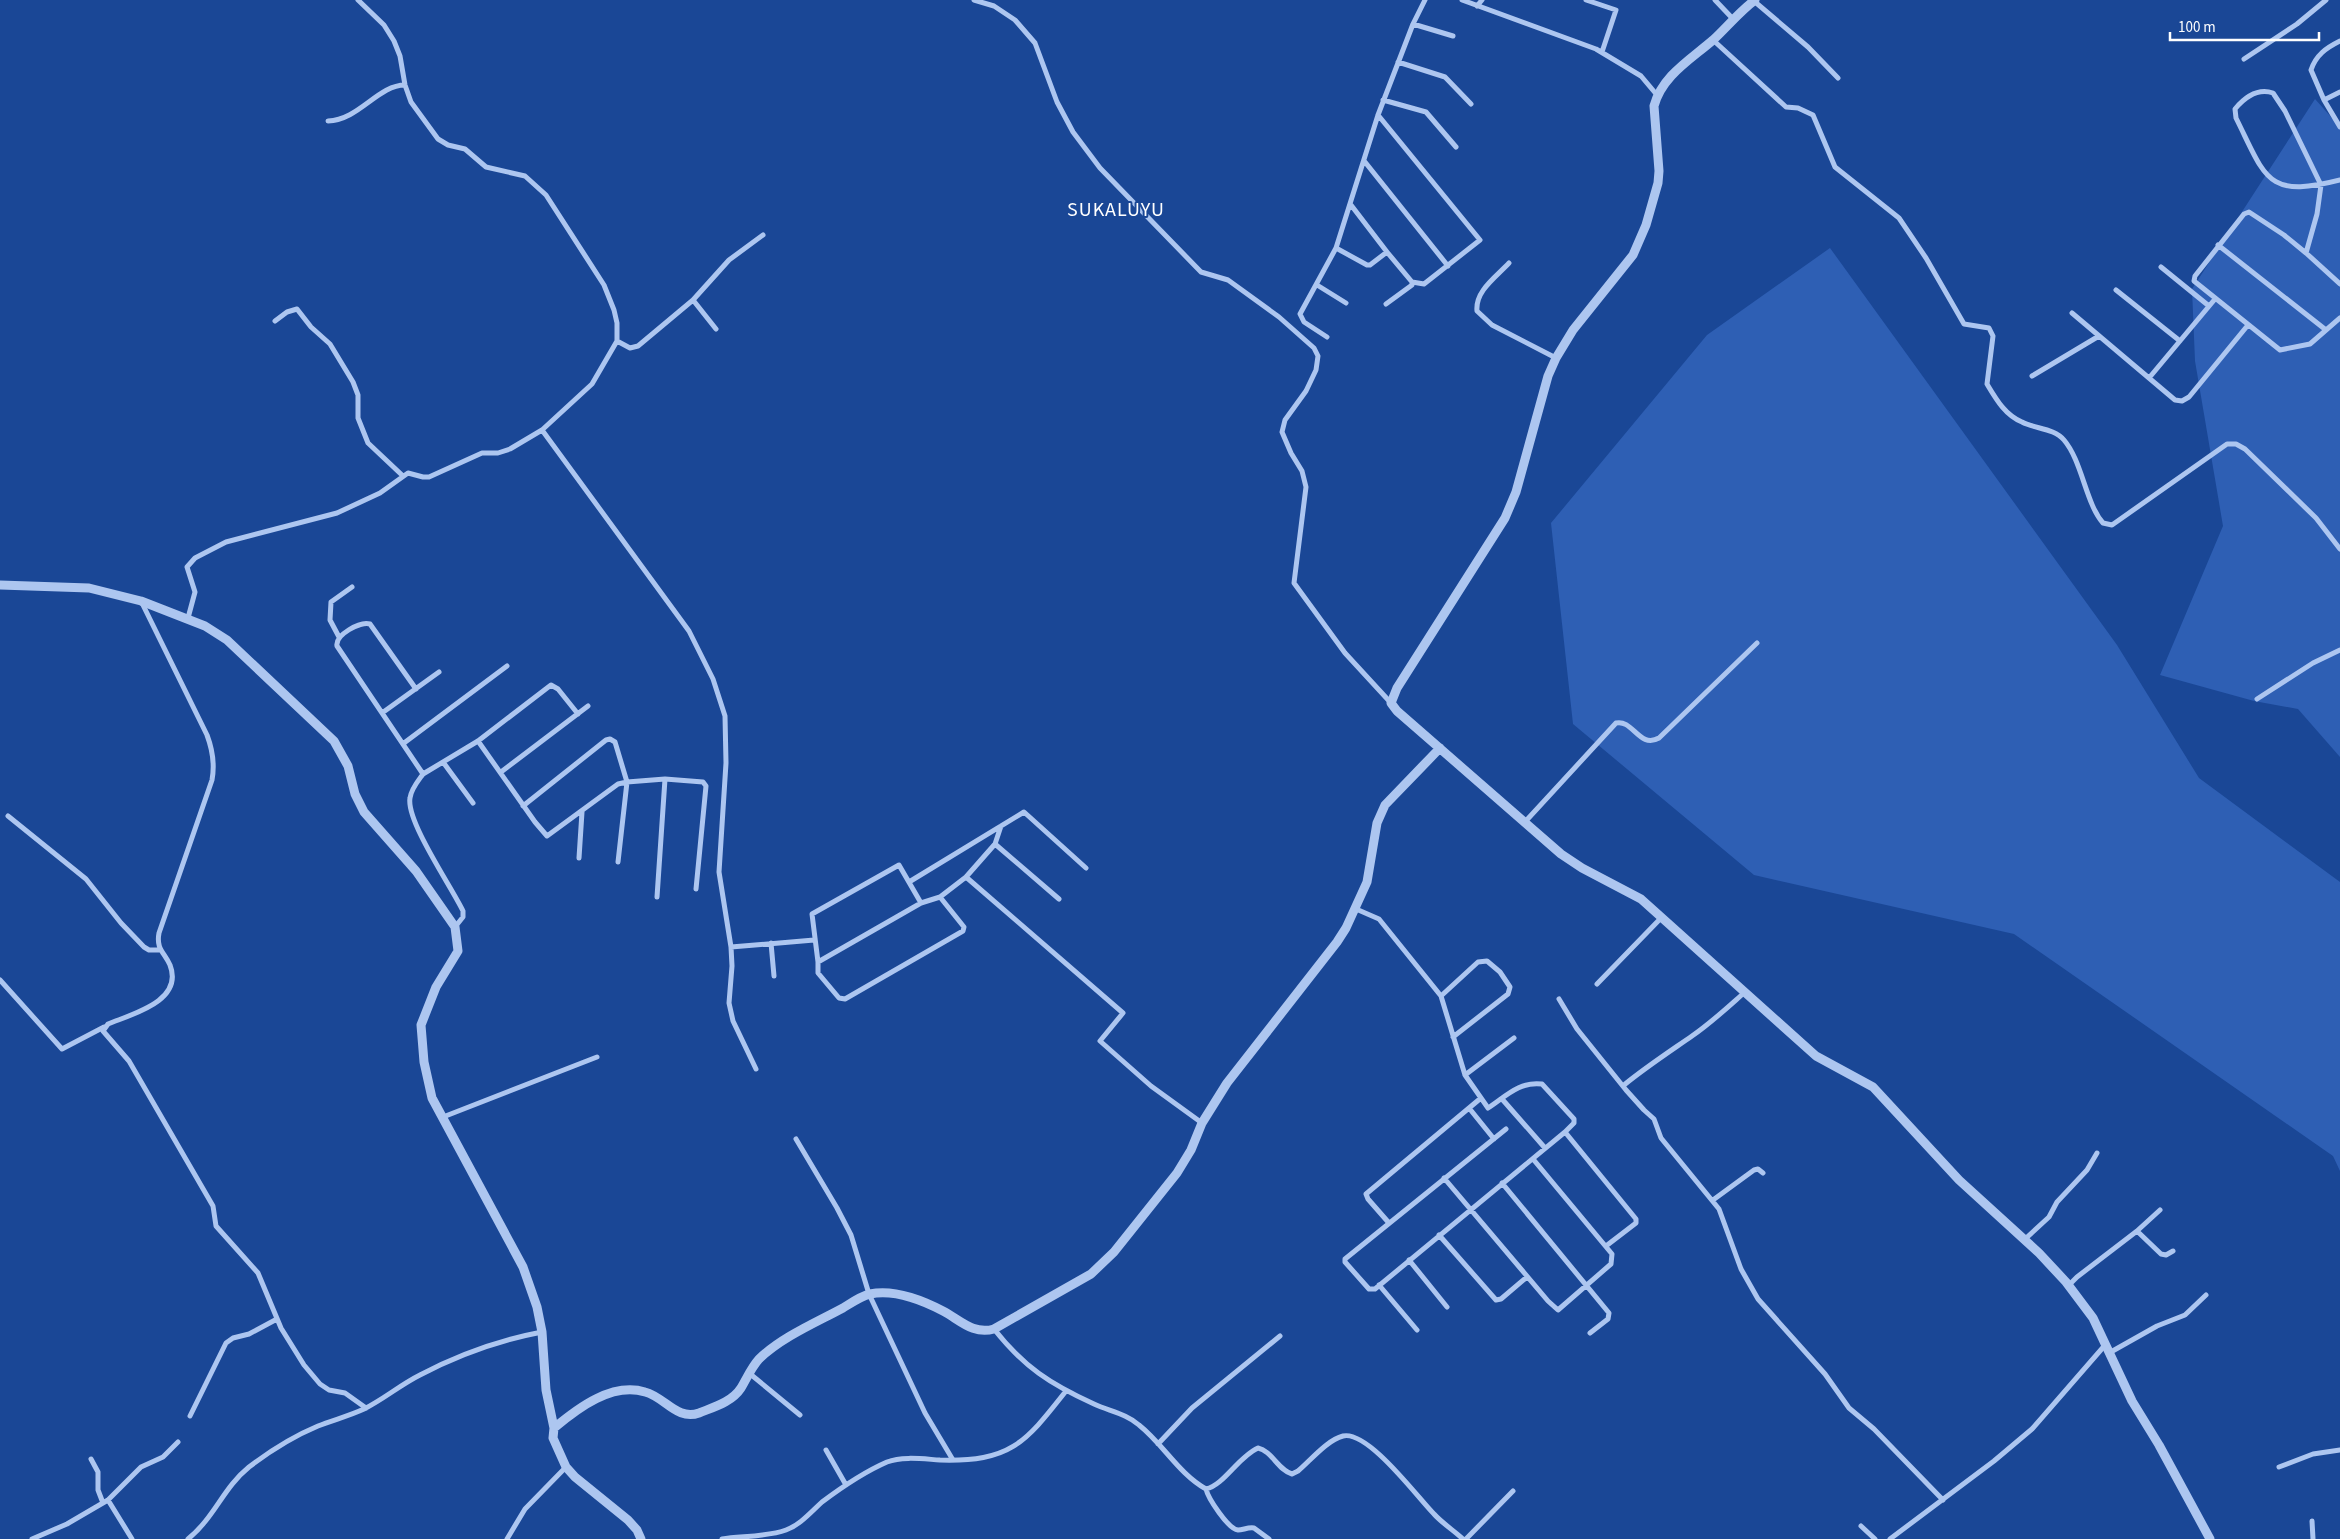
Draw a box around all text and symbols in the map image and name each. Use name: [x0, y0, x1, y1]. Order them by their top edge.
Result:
scale bar: [2170, 10, 2319, 42]
text: 100 m: [2178, 17, 2216, 38]
district label: SUKALUYU: [1067, 196, 1165, 224]

